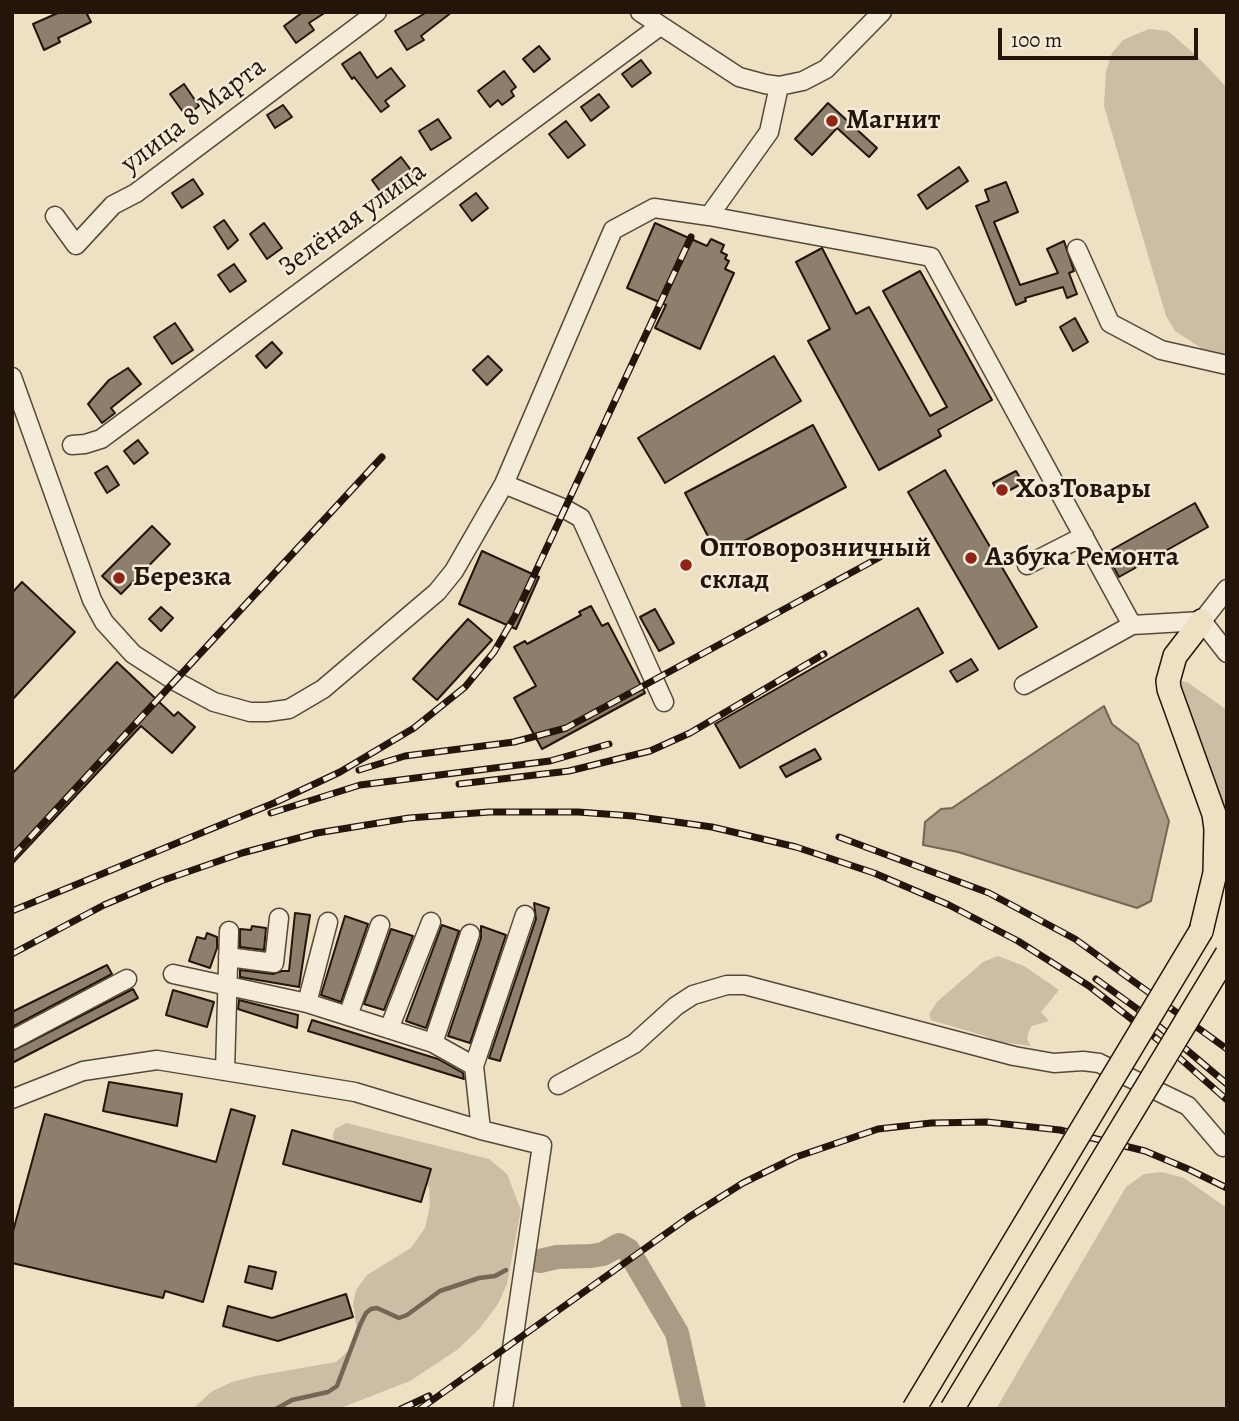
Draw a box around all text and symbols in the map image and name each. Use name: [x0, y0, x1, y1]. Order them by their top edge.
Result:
scale bar: [1001, 14, 1200, 58]
text: 100 m: [1011, 26, 1062, 54]
street label: улица 8 Марта: [115, 51, 273, 181]
place label: Магнит: [846, 104, 941, 138]
marker: Магнит: [824, 113, 840, 129]
street label: Зелёная улица: [273, 155, 433, 285]
place label: ХозТовары: [1016, 473, 1151, 507]
marker: ХозТовары: [994, 482, 1010, 498]
place label: Оптоворозничный склад: [700, 532, 931, 598]
place label: Азбука Ремонта: [985, 541, 1179, 575]
marker: Азбука Ремонта: [963, 550, 979, 566]
marker: Оптоворозничный склад: [678, 557, 694, 573]
place label: Березка: [133, 561, 232, 595]
marker: Березка: [111, 570, 127, 586]

